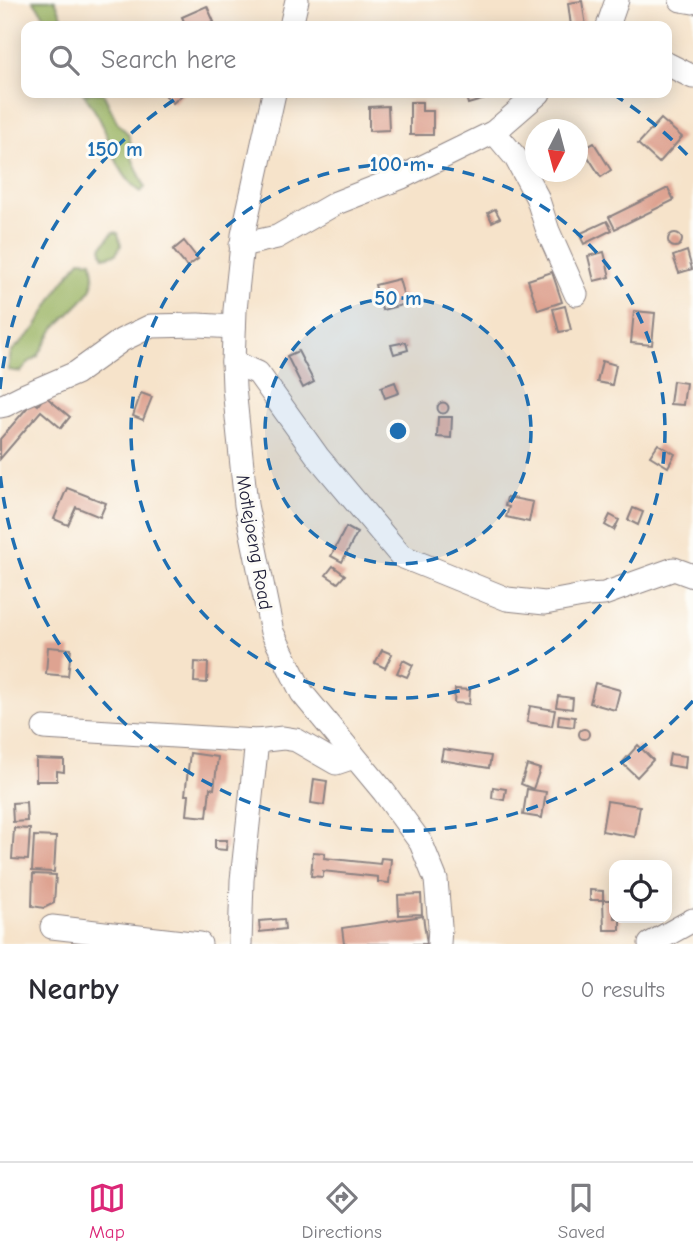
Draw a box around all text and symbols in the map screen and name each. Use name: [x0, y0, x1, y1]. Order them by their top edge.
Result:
search box: [21, 21, 672, 98]
icon: search: [45, 41, 83, 79]
text: Search here: [101, 45, 236, 75]
north arrow: [525, 119, 588, 182]
text: 150 m: [87, 137, 143, 161]
text: 100 m: [370, 152, 426, 176]
text: 50 m: [374, 286, 422, 310]
centre of rings: [386, 419, 410, 443]
street label: Motlejoeng Road: [231, 473, 277, 612]
map controls: [609, 860, 672, 923]
button: locate: [609, 860, 672, 923]
text: Nearby: [28, 972, 119, 1007]
text: 0 results: [581, 976, 665, 1003]
tab: Map: [88, 1179, 126, 1243]
tab: Directions: [302, 1179, 382, 1243]
tab: Saved: [558, 1179, 605, 1243]

